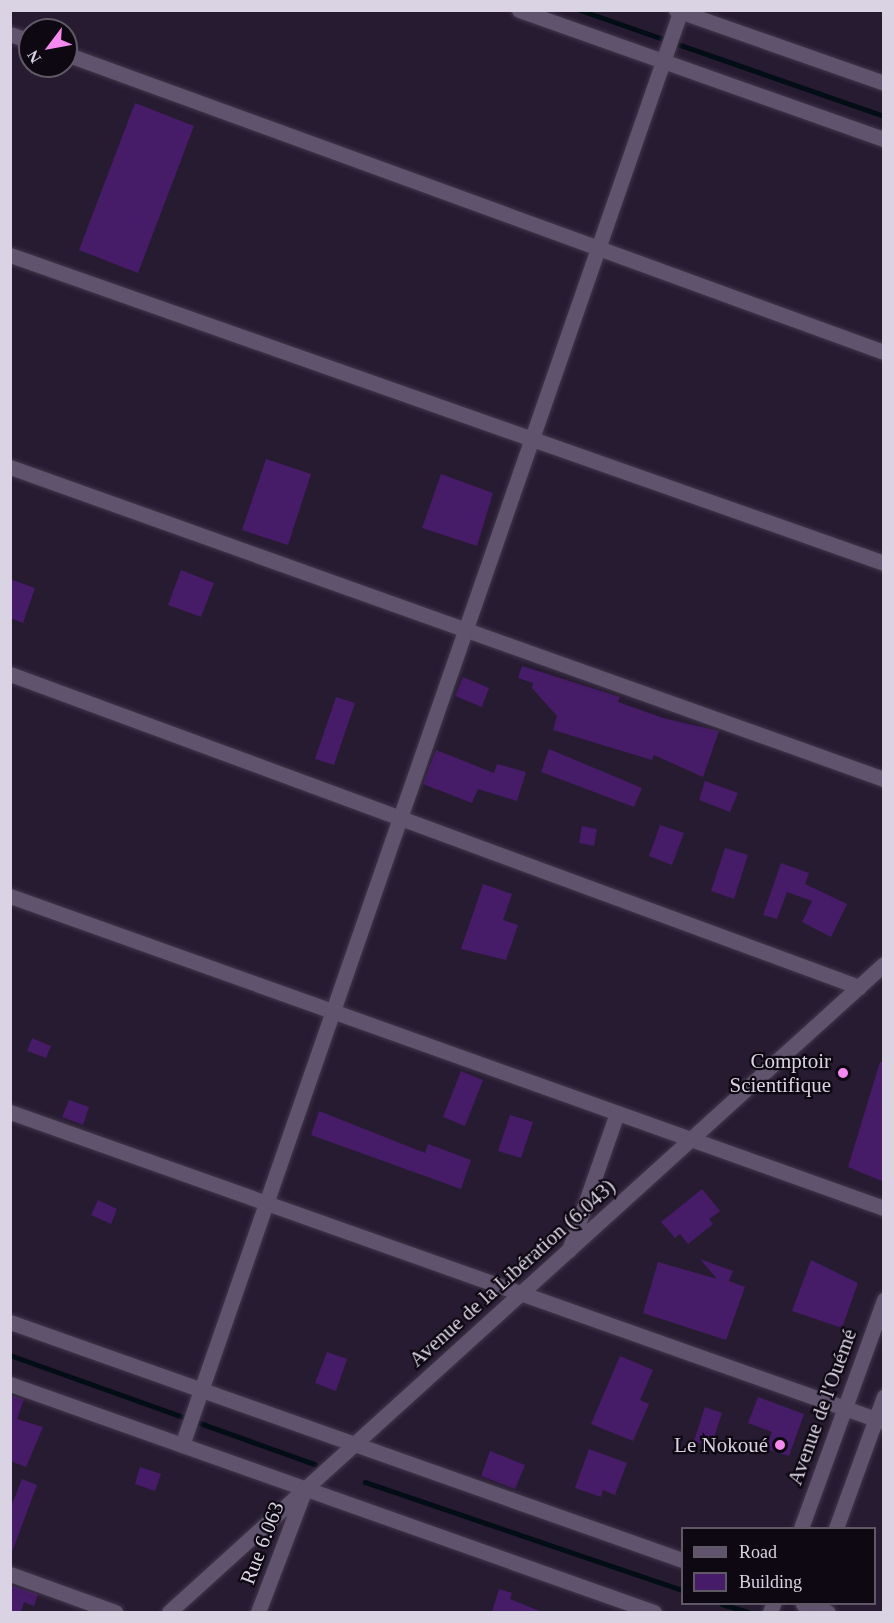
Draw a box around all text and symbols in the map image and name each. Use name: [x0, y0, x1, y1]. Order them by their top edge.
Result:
north arrow: [18, 18, 78, 78]
text: N: [24, 47, 44, 66]
place label: Comptoir Scientifique: [730, 1048, 831, 1098]
marker: Comptoir Scientifique: [836, 1066, 850, 1080]
street label: Avenue de la Libération (6.043): [404, 1174, 620, 1372]
street label: Avenue de l'Ouémé: [782, 1325, 862, 1489]
place label: Le Nokoué: [674, 1432, 768, 1458]
marker: Le Nokoué: [773, 1438, 787, 1452]
street label: Rue 6.063: [235, 1498, 289, 1588]
legend: [681, 1527, 876, 1605]
text: Road: [739, 1542, 777, 1562]
text: Building: [739, 1572, 802, 1592]

